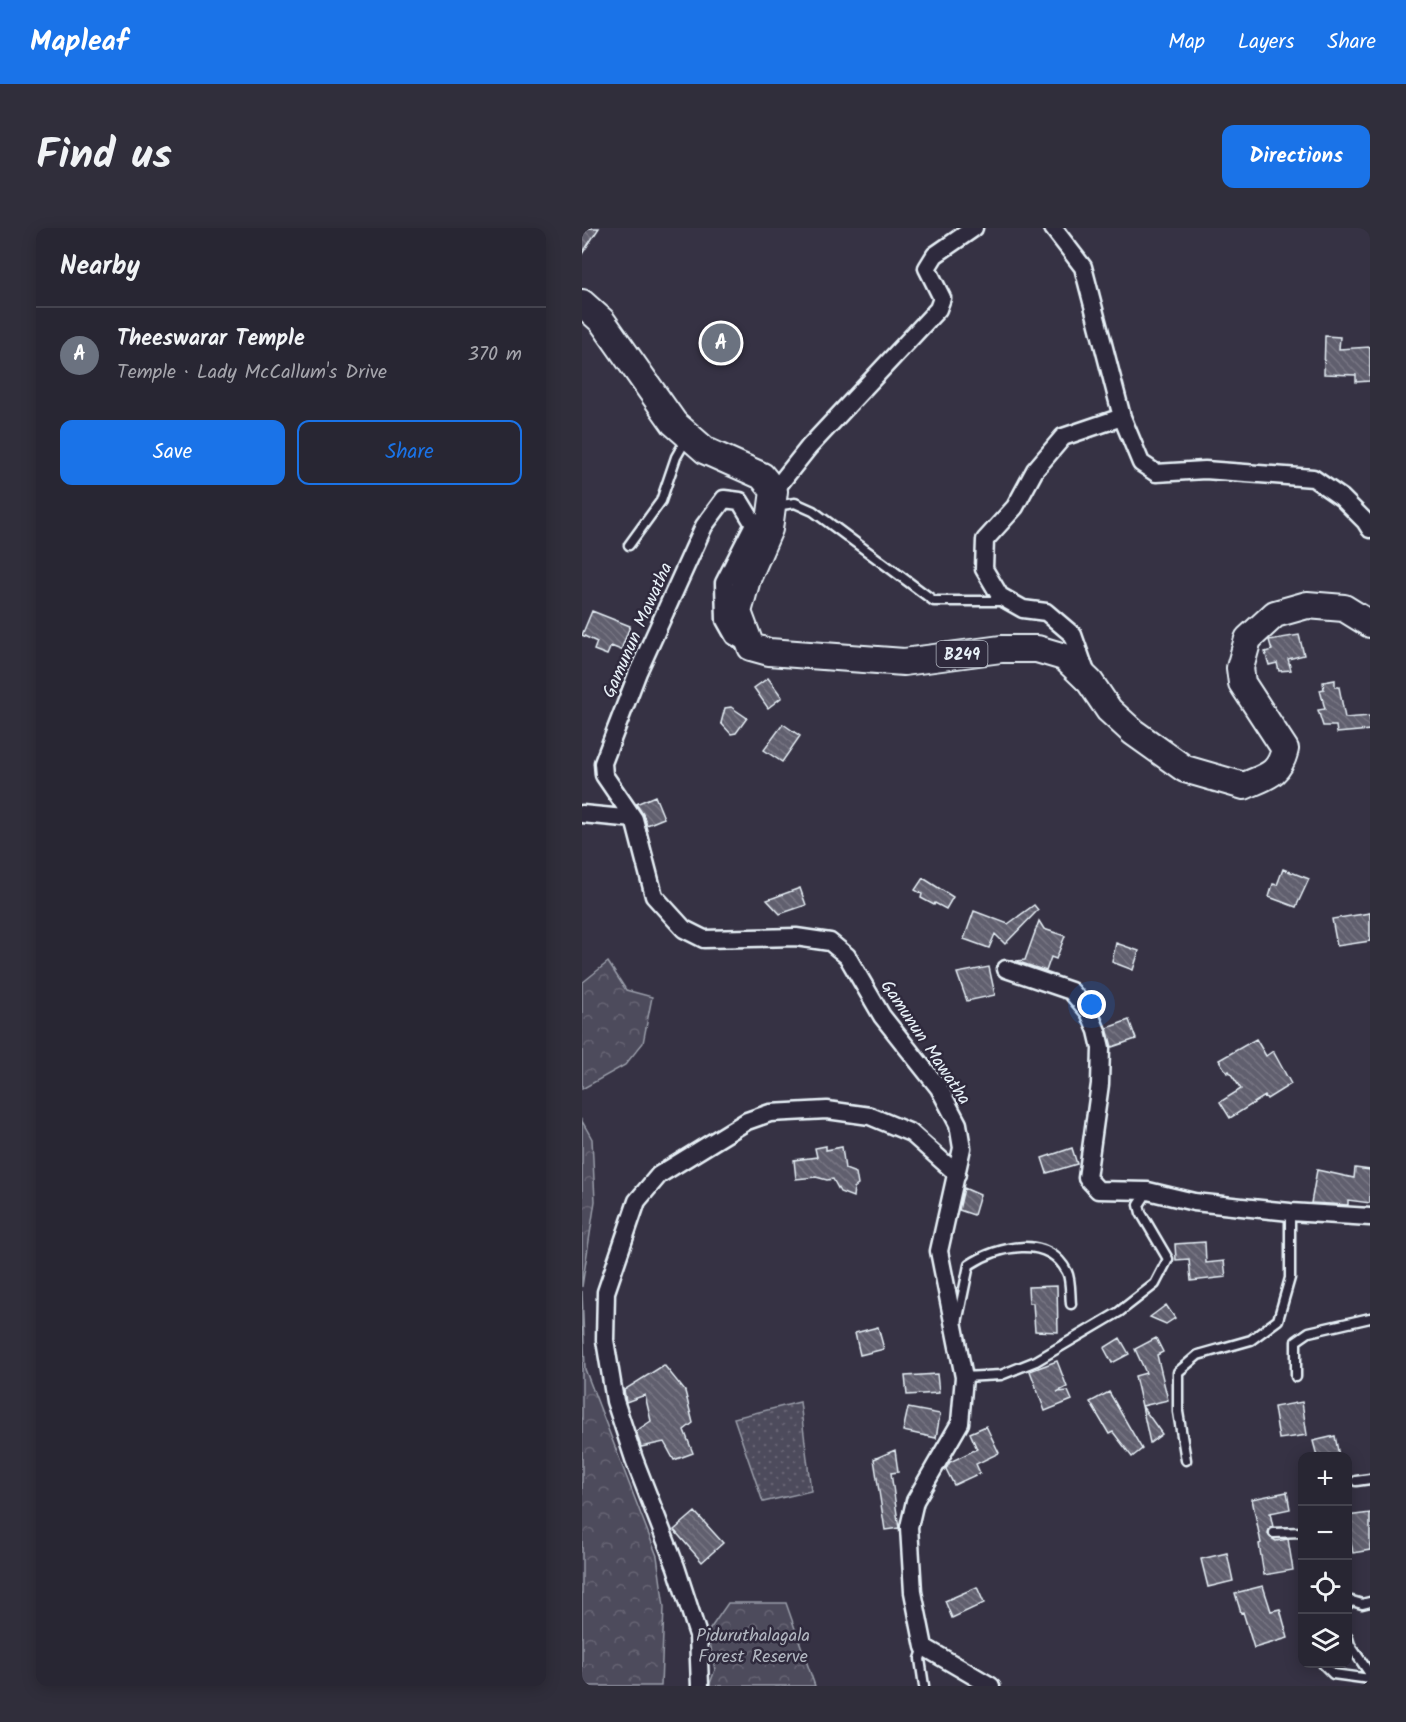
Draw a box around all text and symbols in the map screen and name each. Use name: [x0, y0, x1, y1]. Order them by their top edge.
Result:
text: Mapleaf: [30, 20, 128, 65]
text: Map: [1168, 26, 1205, 59]
text: Layers: [1238, 26, 1294, 59]
text: Share: [1327, 26, 1376, 59]
text: Find us: [36, 123, 172, 190]
button: Directions: [1222, 125, 1370, 188]
text: Nearby: [60, 246, 140, 288]
pin: A: [702, 320, 740, 366]
text: Theeswarar Temple: [117, 322, 305, 357]
text: A: [73, 339, 86, 371]
text: 370 m: [467, 339, 522, 371]
text: Temple · Lady McCallum's Drive: [117, 357, 387, 389]
button: Save: [60, 420, 285, 485]
button: Share: [297, 420, 522, 485]
street label: Gamunun Mawatha: [595, 558, 681, 703]
road number: B249: [936, 641, 988, 667]
street label: Gamunun Mawatha: [872, 974, 978, 1111]
your location: [1077, 990, 1106, 1019]
map controls: [1298, 1452, 1352, 1668]
button: +: [1298, 1452, 1352, 1506]
button: −: [1298, 1506, 1352, 1560]
button: locate: [1298, 1560, 1352, 1614]
button: layers: [1298, 1614, 1352, 1668]
park label: Piduruthalagala Forest Reserve: [696, 1622, 810, 1672]

